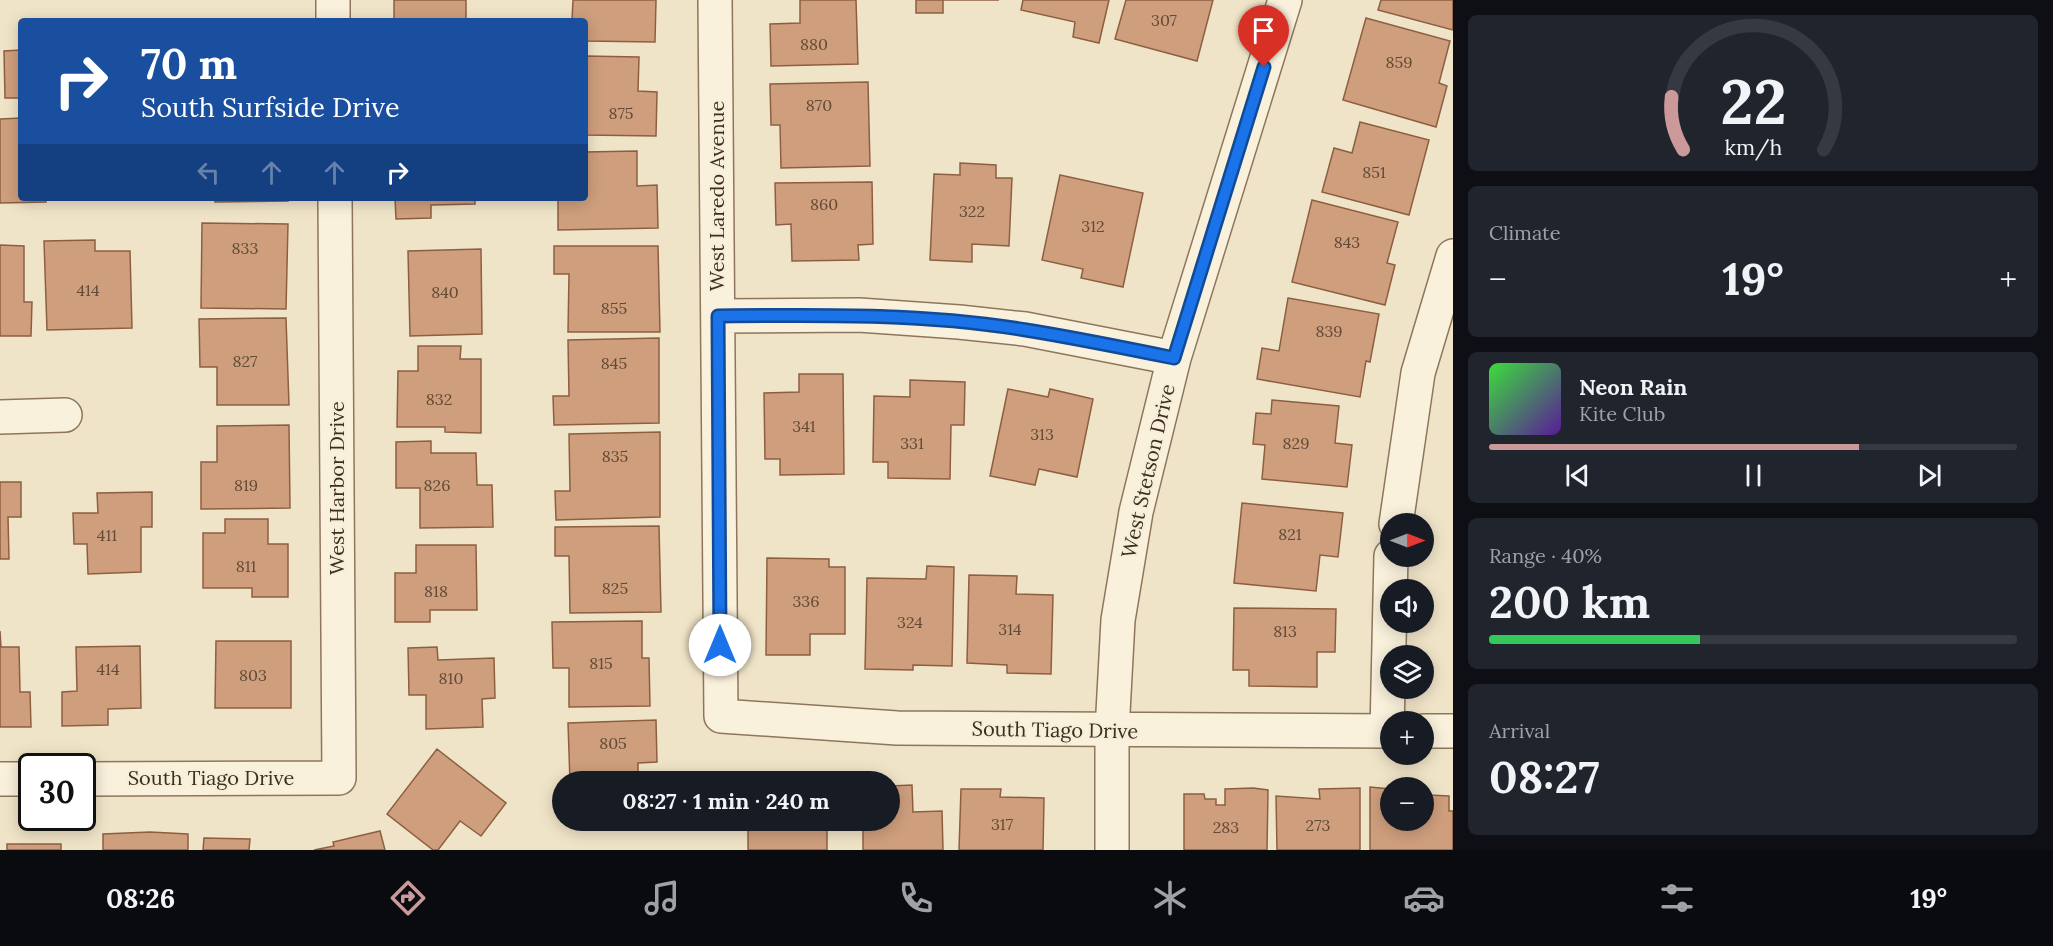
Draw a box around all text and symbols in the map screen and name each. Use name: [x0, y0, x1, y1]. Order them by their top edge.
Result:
pin: [1238, 5, 1289, 67]
house number: 307: [1151, 10, 1178, 30]
icon: arrive: [1247, 14, 1280, 47]
house number: 880: [800, 34, 828, 54]
text: 70 m: [141, 37, 237, 91]
icon: right: [42, 42, 120, 120]
house number: 859: [1386, 52, 1412, 72]
text: 22: [1720, 61, 1786, 141]
text: South Surfside Drive: [141, 90, 400, 124]
house number: 870: [806, 95, 832, 115]
street label: West Laredo Avenue: [704, 101, 729, 291]
house number: 875: [608, 103, 634, 123]
text: km/h: [1724, 133, 1782, 161]
icon: left: [192, 156, 225, 189]
icon: ahead: [255, 156, 288, 189]
icon: ahead: [318, 156, 351, 189]
icon: right: [381, 156, 414, 189]
house number: 851: [1362, 162, 1386, 182]
house number: 860: [810, 194, 838, 214]
house number: 322: [959, 201, 985, 221]
house number: 312: [1081, 216, 1105, 236]
text: Climate: [1489, 220, 1561, 245]
house number: 843: [1334, 232, 1360, 252]
house number: 833: [232, 238, 258, 258]
text: 19°: [1722, 250, 1784, 307]
text: −: [1489, 258, 1507, 300]
text: +: [1999, 258, 2017, 300]
house number: 414: [76, 280, 100, 300]
house number: 840: [431, 282, 459, 302]
house number: 855: [601, 298, 627, 318]
house number: 839: [1315, 321, 1343, 341]
house number: 827: [233, 351, 258, 371]
house number: 845: [601, 353, 627, 373]
text: Neon Rain: [1579, 373, 1687, 401]
street label: West Stetson Drive: [1115, 381, 1180, 560]
house number: 832: [426, 389, 452, 409]
street label: West Harbor Drive: [324, 401, 349, 575]
text: Kite Club: [1579, 401, 1665, 426]
house number: 341: [792, 416, 816, 436]
house number: 313: [1030, 424, 1054, 444]
house number: 331: [900, 433, 924, 453]
house number: 829: [1283, 433, 1309, 453]
house number: 835: [602, 446, 628, 466]
icon: previous: [1561, 459, 1594, 492]
icon: pause: [1737, 459, 1770, 492]
icon: next: [1913, 459, 1946, 492]
house number: 819: [234, 475, 258, 495]
house number: 826: [424, 475, 450, 495]
north arrow: [1380, 513, 1434, 567]
map controls: [1380, 513, 1434, 831]
house number: 821: [1278, 524, 1302, 544]
house number: 411: [97, 525, 117, 545]
text: Range · 40%: [1489, 543, 1602, 568]
house number: 811: [236, 556, 256, 576]
text: 200 km: [1489, 573, 1650, 630]
house number: 825: [602, 578, 628, 598]
button: sound: [1380, 579, 1434, 633]
house number: 818: [424, 581, 448, 601]
house number: 336: [792, 591, 820, 611]
house number: 324: [897, 612, 923, 632]
position arrow: [688, 613, 752, 677]
house number: 314: [998, 619, 1022, 639]
house number: 813: [1273, 621, 1297, 641]
button: layers: [1380, 645, 1434, 699]
house number: 815: [589, 653, 613, 673]
house number: 414: [96, 659, 120, 679]
house number: 803: [239, 665, 267, 685]
house number: 810: [439, 668, 463, 688]
button: +: [1380, 711, 1434, 765]
street label: South Tiago Drive: [971, 716, 1139, 743]
text: Arrival: [1489, 718, 1550, 743]
house number: 805: [599, 733, 627, 753]
text: 08:27: [1489, 748, 1600, 805]
speed limit sign: 30: [18, 753, 96, 831]
street label: South Tiago Drive: [128, 765, 294, 790]
button: −: [1380, 777, 1434, 831]
text: 08:27 · 1 min · 240 m: [622, 787, 830, 815]
house number: 317: [991, 814, 1014, 834]
house number: 273: [1306, 815, 1331, 835]
house number: 283: [1213, 817, 1239, 837]
icon: directions: [387, 877, 429, 919]
icon: music: [641, 877, 683, 919]
icon: phone: [895, 877, 937, 919]
icon: climate: [1149, 877, 1191, 919]
icon: car: [1403, 877, 1445, 919]
icon: filters: [1656, 877, 1698, 919]
text: 08:26: [106, 881, 175, 915]
text: 19°: [1910, 881, 1947, 915]

